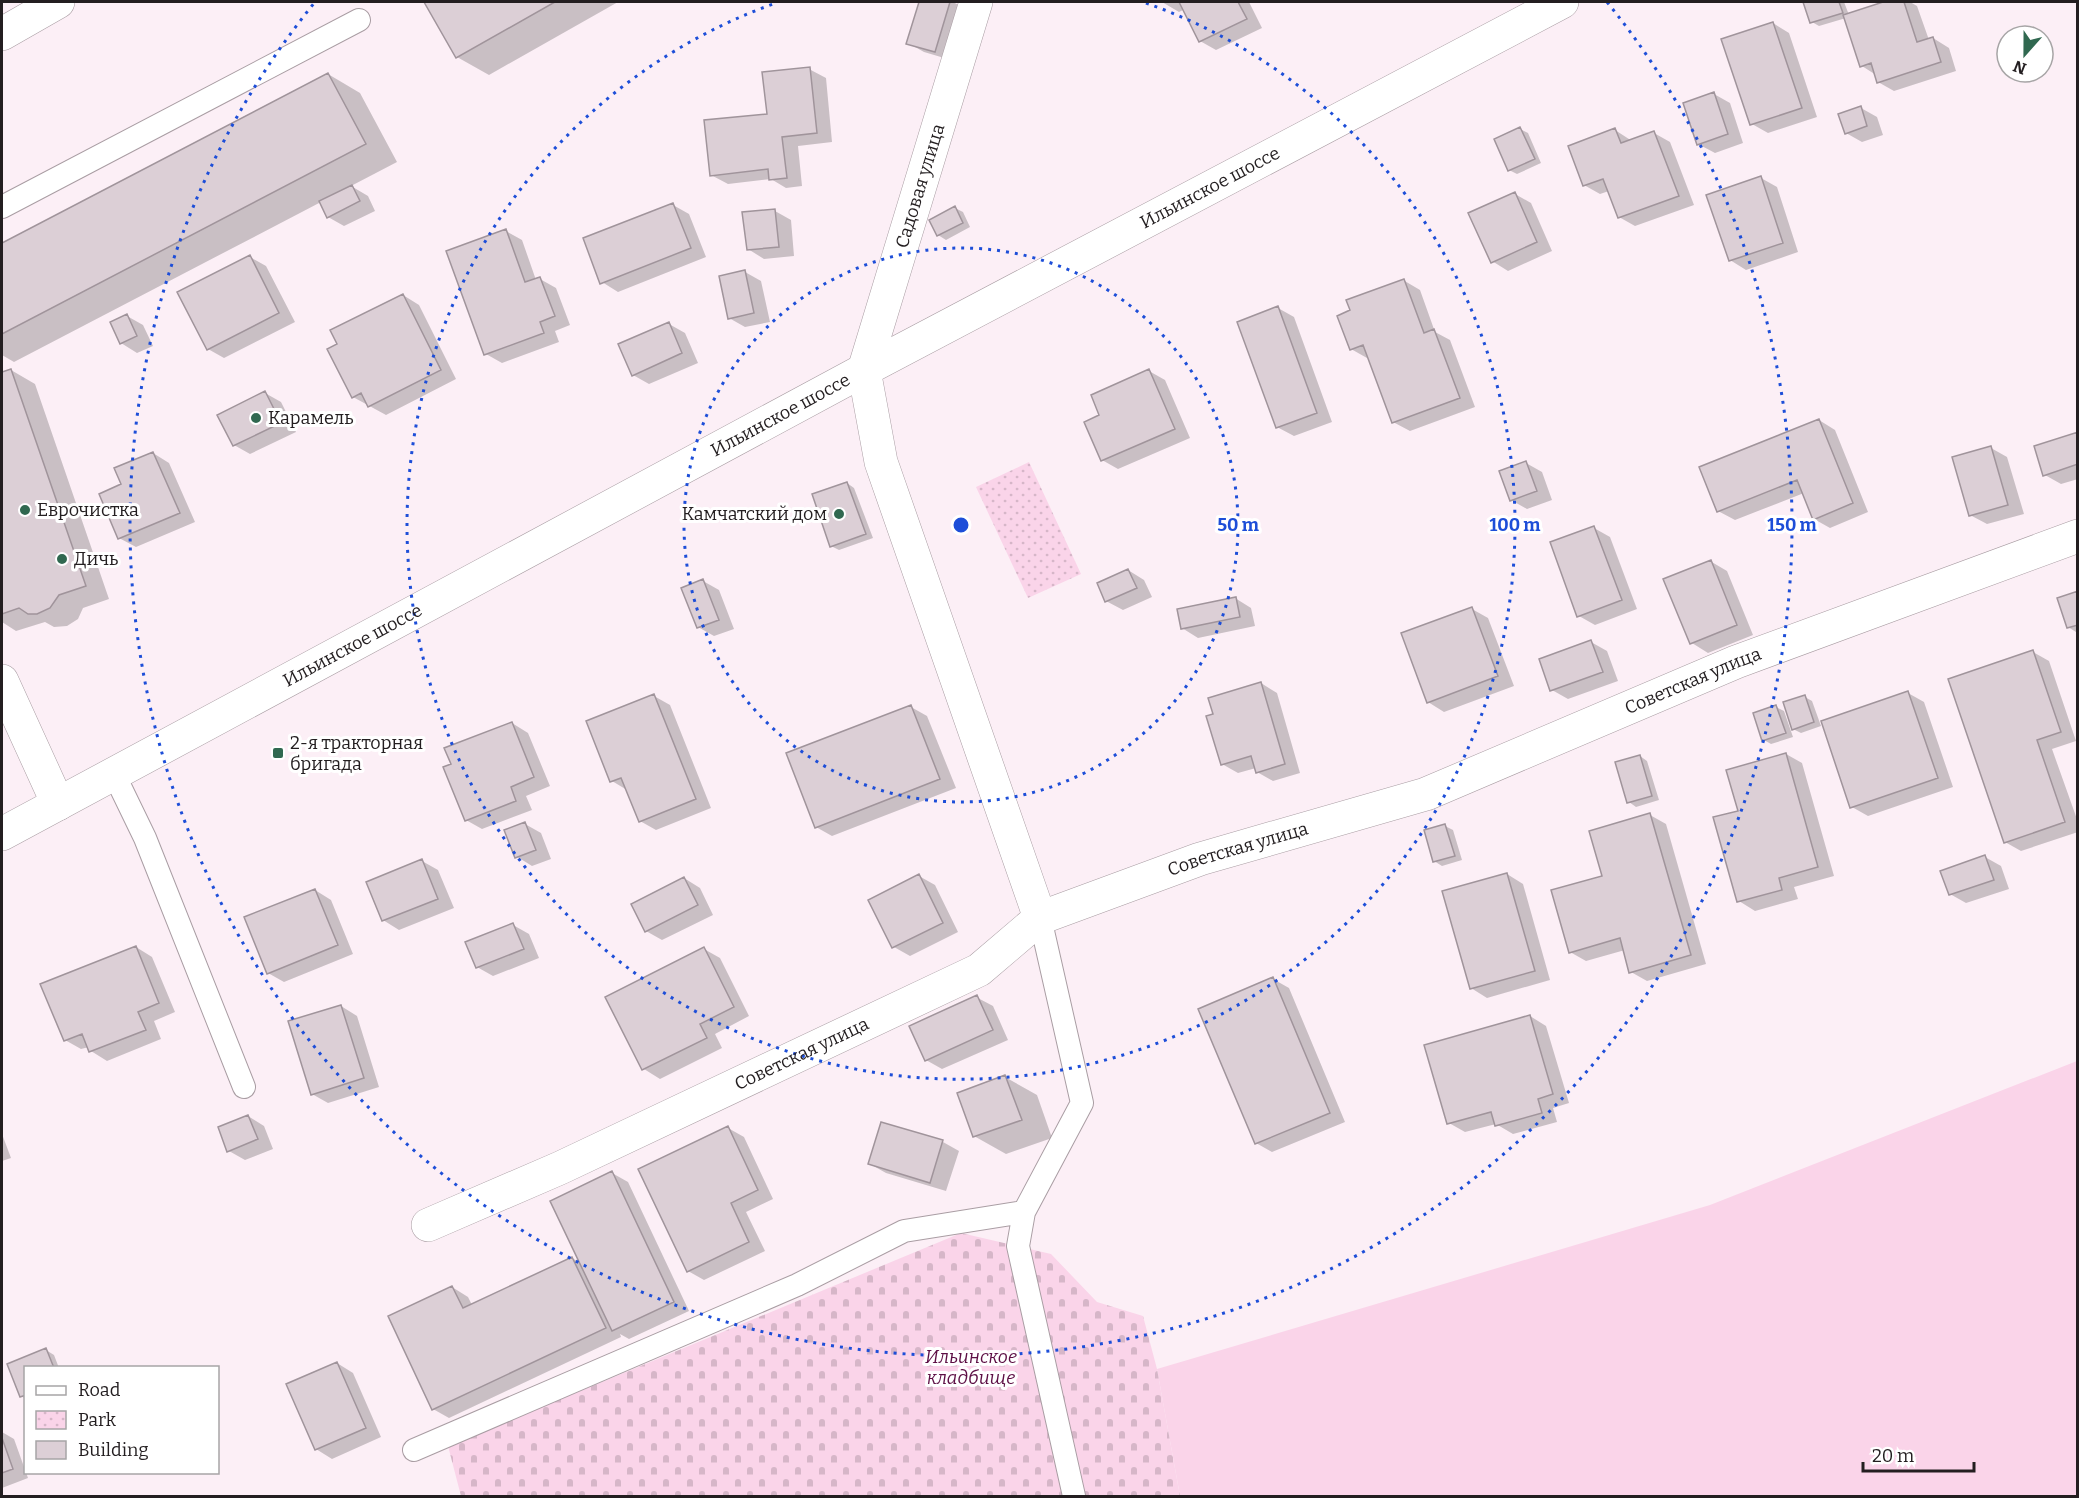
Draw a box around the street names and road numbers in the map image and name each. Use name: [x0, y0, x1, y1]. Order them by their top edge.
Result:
street label: Садовая улица: [891, 121, 949, 251]
street label: Ильинское шоссе: [1136, 142, 1283, 233]
street label: Ильинское шоссе: [707, 369, 854, 461]
street label: Ильинское шоссе: [279, 599, 426, 692]
street label: Советская улица: [1621, 643, 1764, 719]
street label: Советская улица: [1164, 817, 1311, 881]
street label: Советская улица: [731, 1013, 872, 1095]

